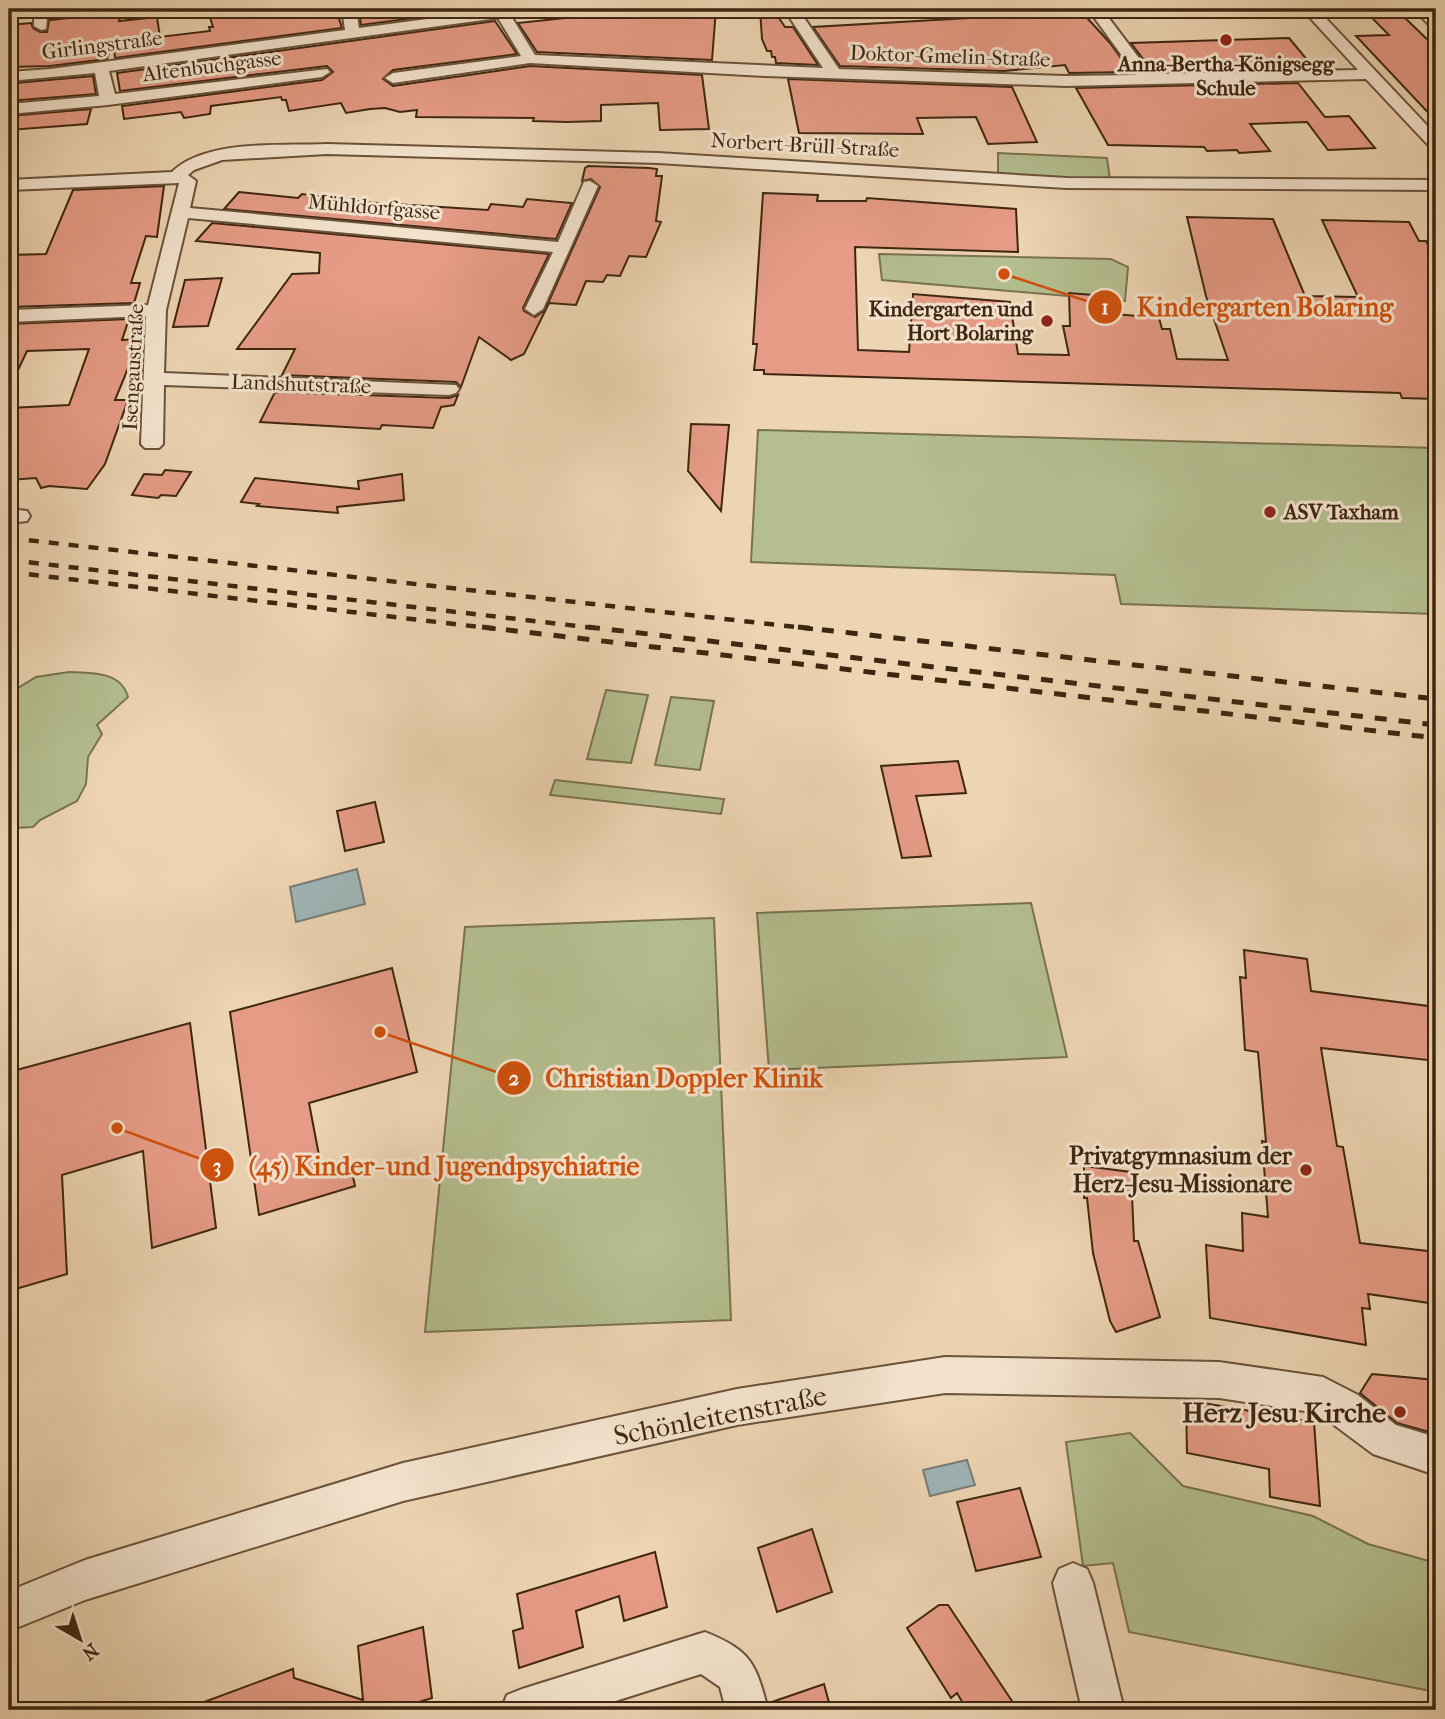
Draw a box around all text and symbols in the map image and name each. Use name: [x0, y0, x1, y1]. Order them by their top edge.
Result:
street label: Girlingstraße: [40, 26, 164, 64]
marker: Anna-Bertha-Königsegg Schule: [1218, 32, 1234, 48]
street label: Doktor-Gmelin-Straße: [849, 41, 1051, 71]
street label: Altenbuchgasse: [140, 46, 283, 87]
place label: Anna-Bertha-Königsegg Schule: [1116, 52, 1335, 100]
street label: Norbert-Brüll-Straße: [710, 128, 900, 162]
street label: Mühldorfgasse: [307, 189, 441, 225]
callout: Kindergarten Bolaring: [1088, 284, 1407, 331]
text: Kindergarten Bolaring: [1137, 292, 1394, 323]
text: 1: [1101, 295, 1109, 319]
place label: Kindergarten und Hort Bolaring: [869, 297, 1034, 345]
street label: Isengaustraße: [118, 303, 148, 431]
marker: Kindergarten und Hort Bolaring: [1039, 313, 1055, 329]
street label: Landshutstraße: [230, 370, 372, 398]
place label: ASV Taxham: [1282, 500, 1399, 524]
marker: ASV Taxham: [1262, 504, 1278, 520]
callout: Christian Doppler Klinik: [496, 1054, 837, 1101]
text: Christian Doppler Klinik: [545, 1063, 824, 1094]
text: 2: [509, 1066, 520, 1090]
callout: (45) Kinder- und Jugendpsychiatrie: [200, 1142, 654, 1189]
place label: Privatgymnasium der Herz-Jesu-Missionare: [1069, 1142, 1293, 1198]
text: (45) Kinder- und Jugendpsychiatrie: [249, 1151, 639, 1183]
text: 3: [213, 1154, 221, 1178]
marker: Privatgymnasium der Herz-Jesu-Missionare: [1298, 1162, 1314, 1178]
street label: Schönleitenstraße: [611, 1379, 830, 1452]
place label: Herz Jesu Kirche: [1182, 1396, 1386, 1429]
marker: Herz Jesu Kirche: [1392, 1404, 1408, 1420]
north arrow: [46, 1604, 116, 1674]
text: N: [77, 1638, 103, 1665]

